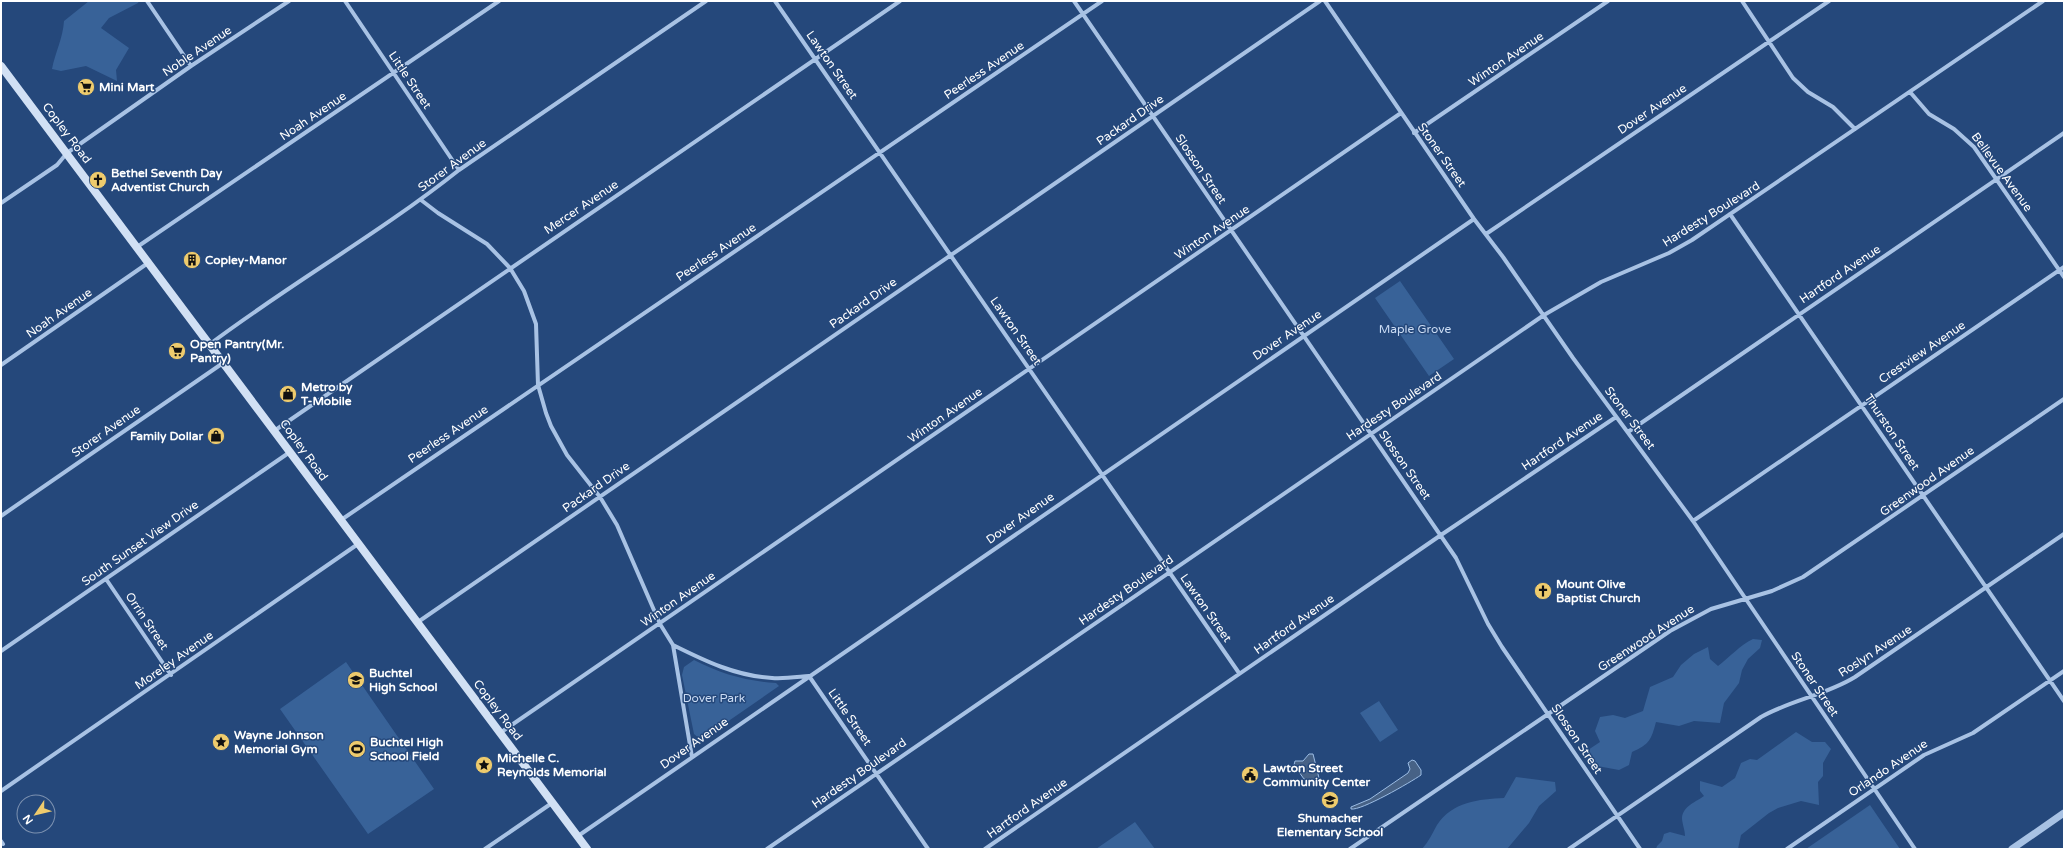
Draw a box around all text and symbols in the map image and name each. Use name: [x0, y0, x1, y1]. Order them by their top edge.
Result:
street label: Noble Avenue: [160, 23, 234, 79]
street label: Lawton Street: [803, 28, 861, 102]
street label: Winton Avenue: [1466, 29, 1546, 89]
street label: Peerless Avenue: [941, 38, 1027, 102]
street label: Little Street: [386, 49, 435, 112]
supermarket icon: Mini Mart: [76, 77, 96, 97]
place label: Mini Mart: [99, 80, 155, 94]
street label: Dover Avenue: [1615, 81, 1689, 137]
street label: Noah Avenue: [277, 89, 349, 143]
street label: Packard Drive: [1094, 92, 1166, 148]
street label: Copley Road: [40, 100, 94, 166]
street label: Stoner Street: [1415, 120, 1469, 190]
street label: Bellevue Avenue: [1969, 130, 2035, 214]
street label: Slosson Street: [1173, 131, 1230, 207]
street label: Storer Avenue: [415, 135, 489, 194]
place label: Bethel Seventh Day Adventist Church: [111, 166, 223, 194]
church icon: Bethel Seventh Day Adventist Church: [88, 170, 108, 190]
street label: Mercer Avenue: [541, 177, 621, 237]
street label: Hardesty Boulevard: [1660, 178, 1762, 250]
street label: Winton Avenue: [1172, 202, 1252, 262]
street label: Peerless Avenue: [673, 220, 759, 284]
street label: Hartford Avenue: [1797, 242, 1883, 306]
building icon: Copley-Manor: [182, 250, 202, 270]
place label: Copley-Manor: [205, 253, 287, 268]
street label: Packard Drive: [827, 275, 899, 331]
street label: Noah Avenue: [23, 285, 95, 341]
street label: Lawton Street: [987, 294, 1045, 368]
street label: Dover Avenue: [1250, 307, 1324, 363]
street label: Crestview Avenue: [1876, 318, 1968, 386]
park label: Maple Grove: [1379, 322, 1451, 336]
place label: Open Pantry(Mr. Pantry): [190, 337, 285, 366]
supermarket icon: Open Pantry(Mr. Pantry): [167, 341, 187, 361]
street label: Hardesty Boulevard: [1344, 369, 1444, 443]
place label: Metro by T-Mobile: [300, 380, 353, 408]
shop icon: Metro by T-Mobile: [278, 384, 298, 404]
street label: Winton Avenue: [905, 384, 985, 446]
street label: Stoner Street: [1602, 384, 1658, 453]
street label: Thurston Street: [1861, 391, 1923, 473]
street label: Storer Avenue: [69, 402, 143, 460]
street label: Peerless Avenue: [405, 402, 491, 466]
street label: Hartford Avenue: [1519, 409, 1605, 473]
street label: Copley Road: [277, 417, 331, 483]
shop icon: Family Dollar: [206, 426, 226, 446]
street label: Slosson Street: [1376, 428, 1434, 503]
place label: Family Dollar: [130, 429, 203, 444]
street label: Greenwood Avenue: [1877, 443, 1977, 519]
street label: Packard Drive: [560, 459, 632, 515]
street label: Dover Avenue: [983, 489, 1057, 547]
street label: South Sunset View Drive: [79, 497, 201, 589]
street label: Hardesty Boulevard: [1076, 552, 1176, 628]
street label: Winton Avenue: [638, 568, 718, 630]
street label: Lawton Street: [1177, 571, 1235, 645]
place label: Mount Olive Baptist Church: [1556, 577, 1641, 606]
church icon: Mount Olive Baptist Church: [1533, 581, 1553, 601]
street label: Orrin Street: [123, 590, 172, 653]
street label: Hartford Avenue: [1251, 591, 1337, 657]
street label: Greenwood Avenue: [1595, 602, 1697, 674]
street label: Roslyn Avenue: [1836, 622, 1914, 680]
street label: Moreley Avenue: [132, 628, 216, 692]
street label: Stoner Street: [1788, 649, 1842, 719]
place label: Buchtel High School: [369, 666, 438, 695]
school or university icon: Buchtel High School: [346, 670, 366, 690]
street label: Copley Road: [471, 677, 525, 743]
street label: Little Street: [825, 686, 875, 748]
park label: Dover Park: [683, 691, 746, 705]
street label: Slosson Street: [1549, 701, 1606, 777]
street label: Dover Avenue: [657, 714, 731, 772]
place label: Wayne Johnson Memorial Gym: [234, 728, 324, 757]
place icon: Wayne Johnson Memorial Gym: [211, 732, 231, 752]
place label: Buchtel High School Field: [370, 735, 443, 763]
street label: Hardesty Boulevard: [809, 735, 909, 811]
street label: Orlando Avenue: [1846, 736, 1930, 800]
sports icon: Buchtel High School Field: [347, 739, 367, 759]
place label: Michelle C. Reynolds Memorial: [497, 751, 607, 780]
place icon: Michelle C. Reynolds Memorial: [474, 755, 494, 775]
place label: Lawton Street Community Center: [1263, 761, 1371, 790]
public building icon: Lawton Street Community Center: [1240, 765, 1260, 785]
street label: Hartford Avenue: [984, 775, 1070, 841]
school or university icon: Shumacher Elementary School: [1320, 790, 1340, 810]
north arrow: [16, 794, 56, 834]
place label: Shumacher Elementary School: [1277, 811, 1383, 840]
text: N: [20, 812, 36, 827]

